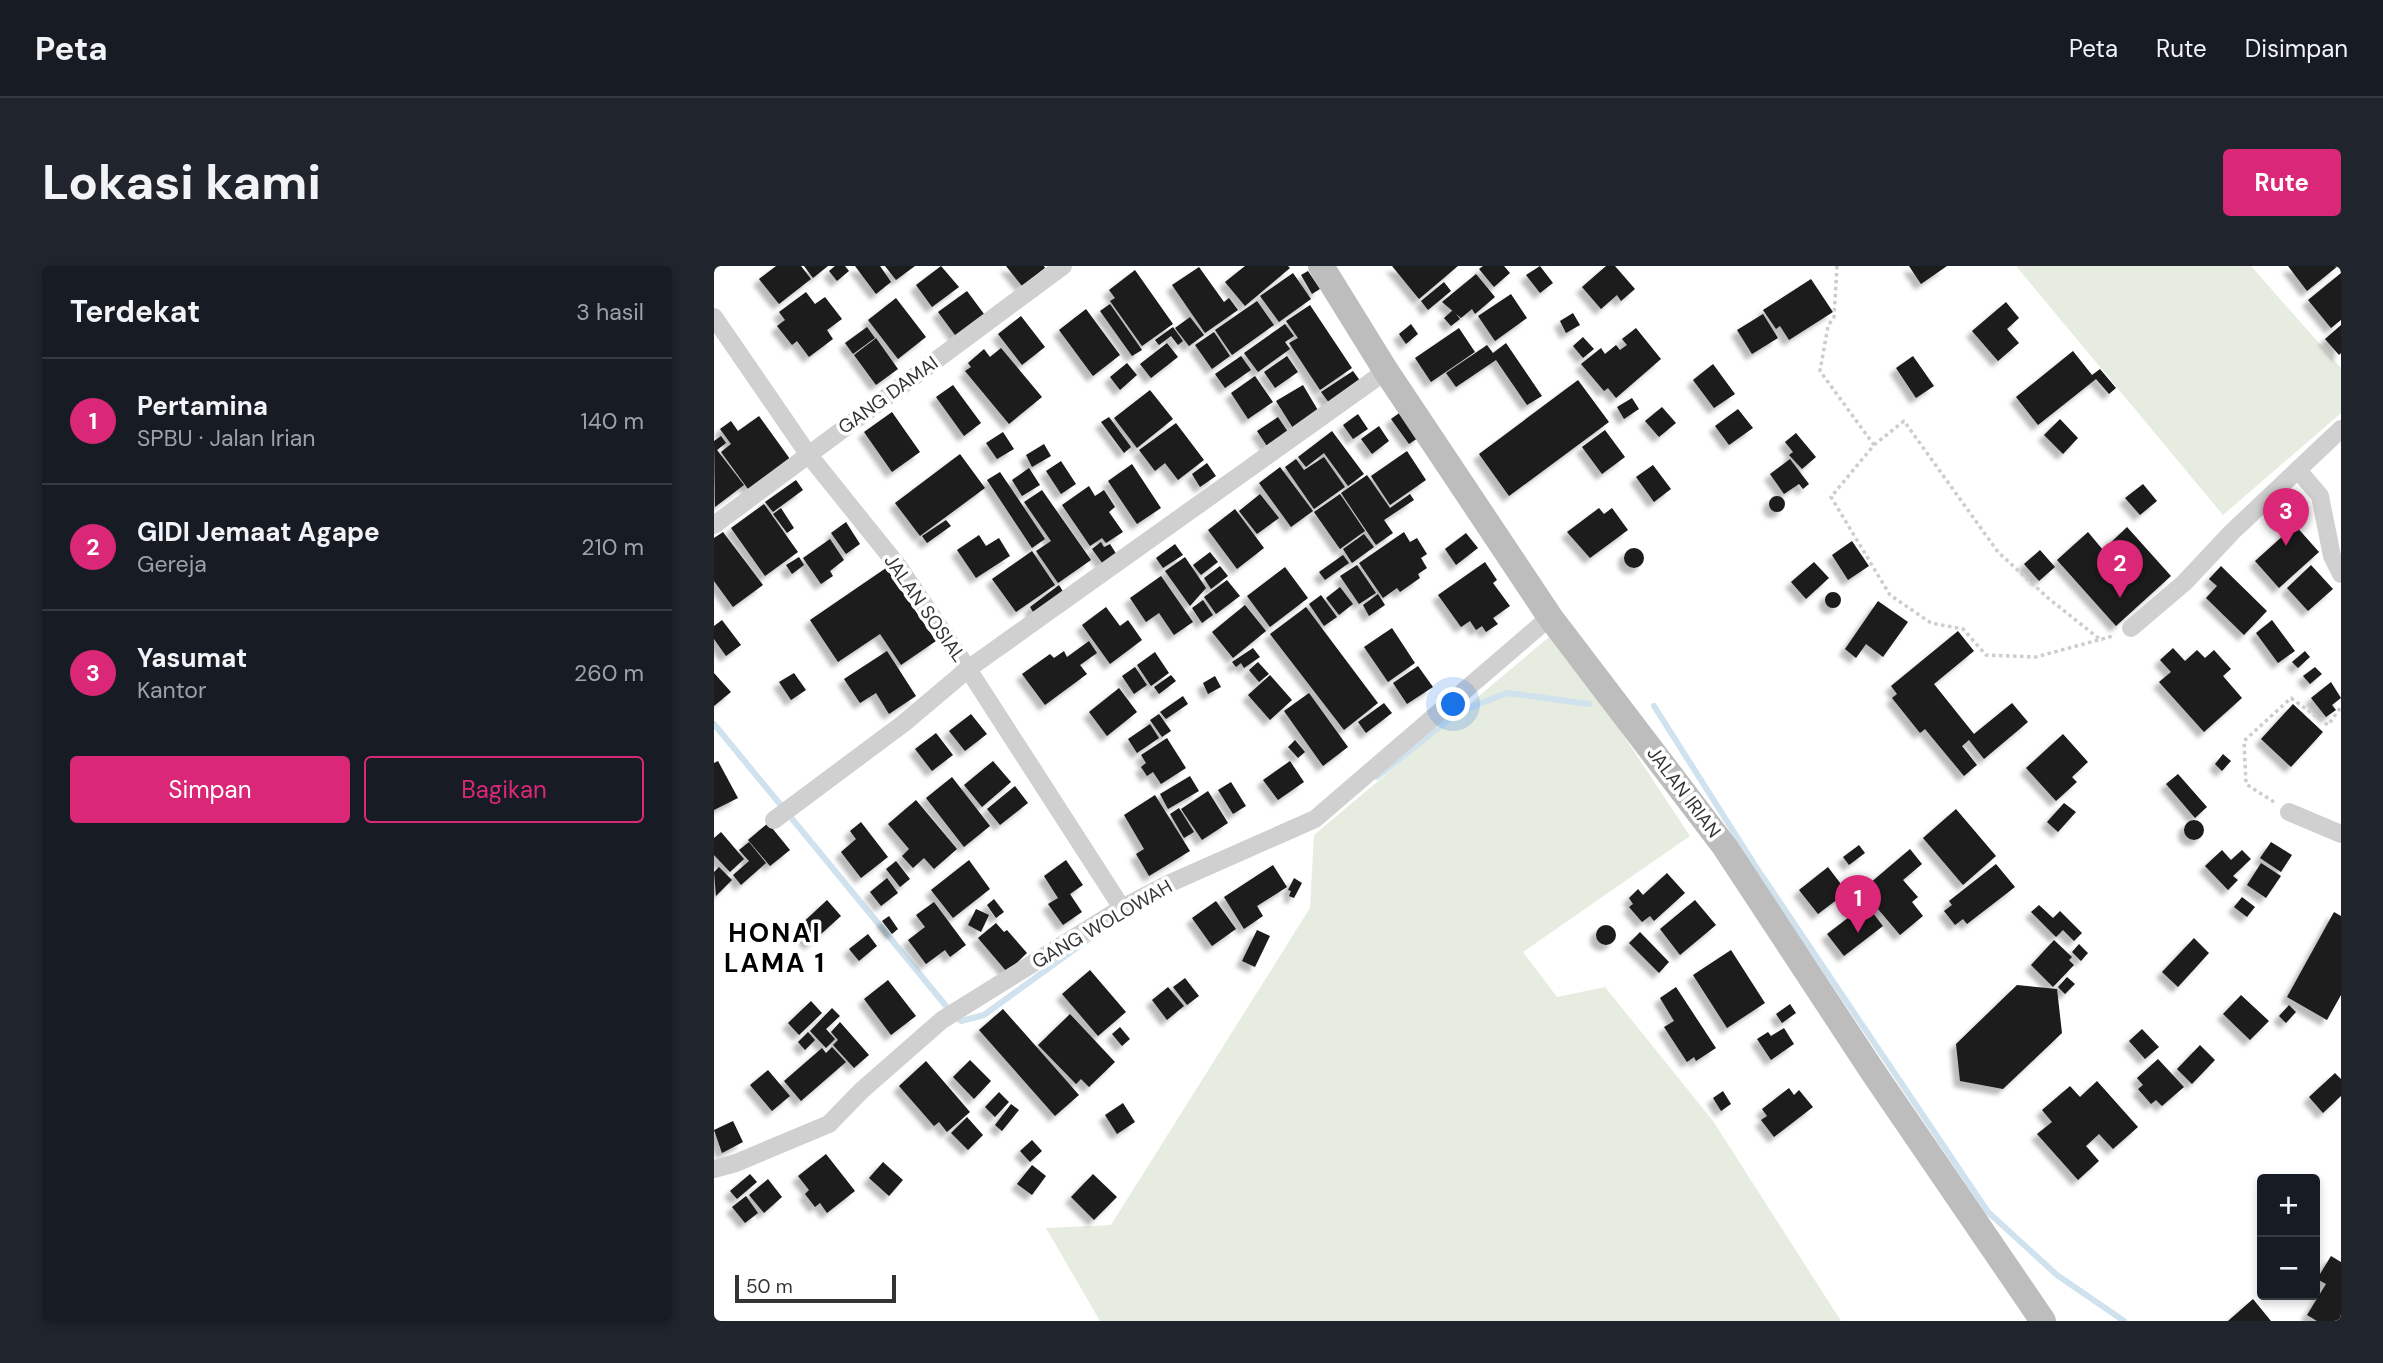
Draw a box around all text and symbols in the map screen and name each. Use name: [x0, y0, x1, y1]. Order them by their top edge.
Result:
text: Peta: [35, 27, 108, 70]
text: Peta: [2069, 33, 2118, 64]
text: Rute: [2156, 33, 2207, 64]
text: Disimpan: [2245, 33, 2348, 64]
button: Rute: [2223, 149, 2341, 216]
text: Lokasi kami: [42, 150, 321, 214]
text: Terdekat: [70, 292, 200, 331]
text: 3 hasil: [576, 297, 644, 327]
street label: GANG DAMAI: [833, 350, 943, 440]
text: Pertamina: [137, 389, 268, 423]
text: 1: [89, 406, 97, 436]
text: 140 m: [581, 406, 644, 436]
text: SPBU · Jalan Irian: [137, 423, 316, 453]
pin: 3: [2263, 488, 2309, 546]
text: GIDI Jemaat Agape: [137, 515, 380, 549]
text: 2: [86, 532, 100, 562]
text: 210 m: [581, 532, 644, 562]
pin: 2: [2097, 540, 2143, 598]
text: Gereja: [137, 549, 207, 579]
street label: JALAN SOSIAL: [879, 549, 971, 667]
text: Yasumat: [137, 641, 247, 675]
text: 3: [86, 658, 100, 688]
text: 260 m: [574, 658, 644, 688]
text: Kantor: [137, 675, 206, 705]
your location: [1436, 687, 1470, 721]
street label: JALAN IRIAN: [1641, 741, 1727, 843]
button: Simpan: [70, 756, 350, 823]
button: Bagikan: [364, 756, 644, 823]
street label: GANG WOLOWAH: [1027, 874, 1177, 974]
pin: 1: [1835, 875, 1881, 933]
district label: HONAI LAMA 1: [724, 916, 826, 980]
map controls: [2257, 1174, 2320, 1300]
button: +: [2257, 1174, 2320, 1237]
button: −: [2257, 1237, 2320, 1300]
scale bar: [735, 1272, 896, 1304]
text: 50 m: [746, 1274, 793, 1299]

